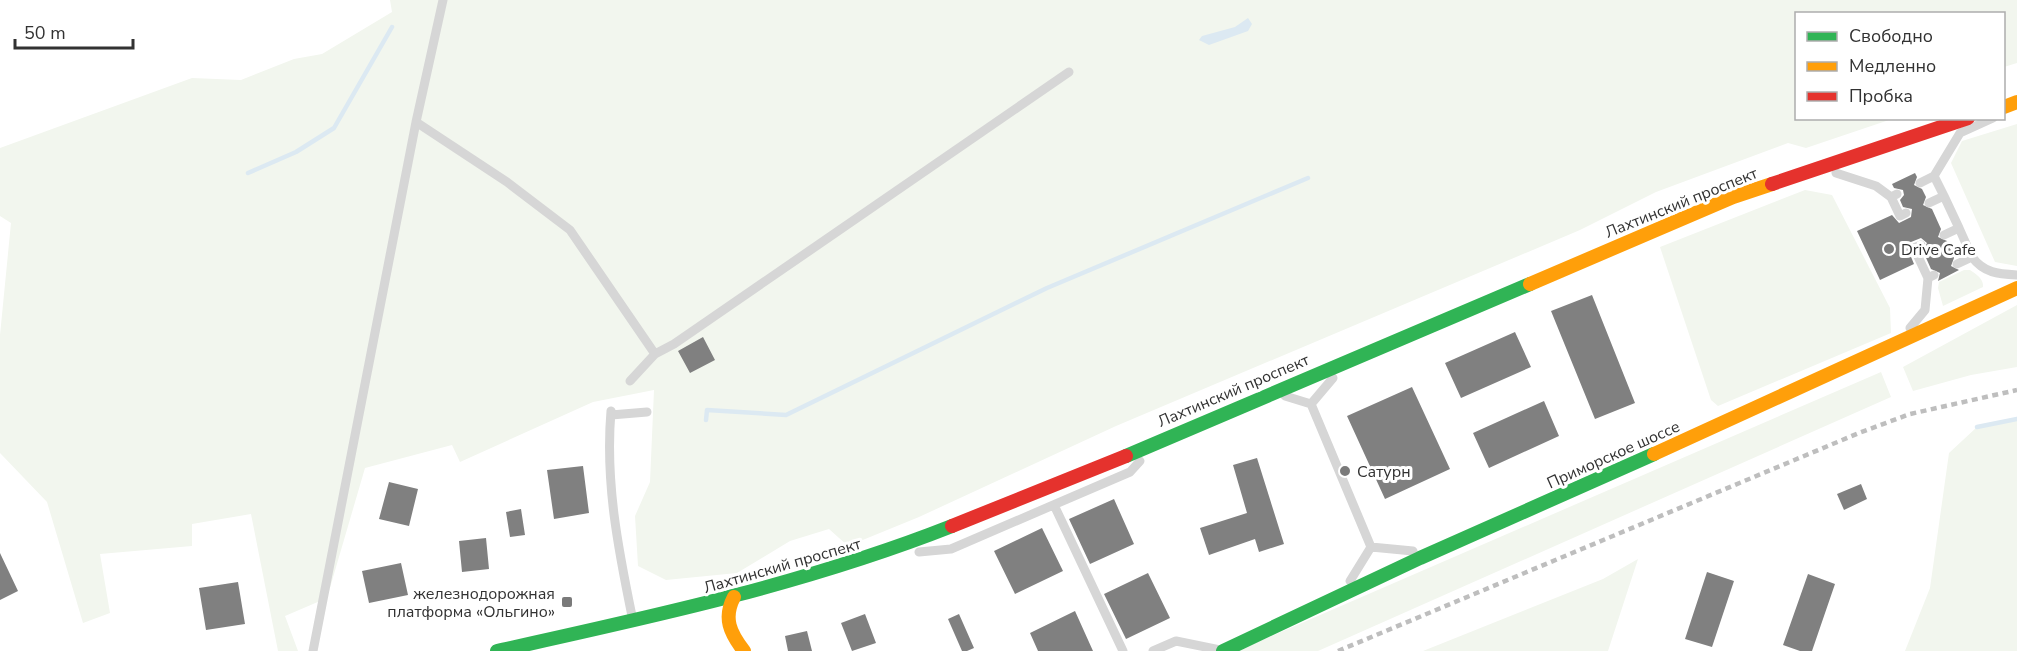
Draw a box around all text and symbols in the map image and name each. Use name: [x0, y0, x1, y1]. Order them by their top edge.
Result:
scale bar: [15, 12, 134, 50]
legend: [1795, 12, 2005, 120]
text: 50 m: [24, 21, 66, 45]
text: Свободно: [1849, 24, 1933, 48]
text: Медленно: [1849, 54, 1936, 78]
text: Пробка: [1849, 84, 1913, 108]
street label: Лахтинский проспект: [1602, 162, 1762, 244]
place label: Drive Cafe: [1901, 239, 1976, 261]
marker: Drive Cafe: [1882, 242, 1896, 256]
street label: Лахтинский проспект: [1154, 349, 1313, 433]
street label: Приморское шоссе: [1543, 416, 1683, 494]
place label: Сатурн: [1357, 461, 1411, 483]
marker: Сатурн: [1338, 464, 1352, 478]
street label: Лахтинский проспект: [701, 533, 864, 599]
place label: железнодорожная платформа «Ольгино»: [387, 583, 555, 623]
marker: железнодорожная платформа «Ольгино»: [560, 595, 574, 609]

